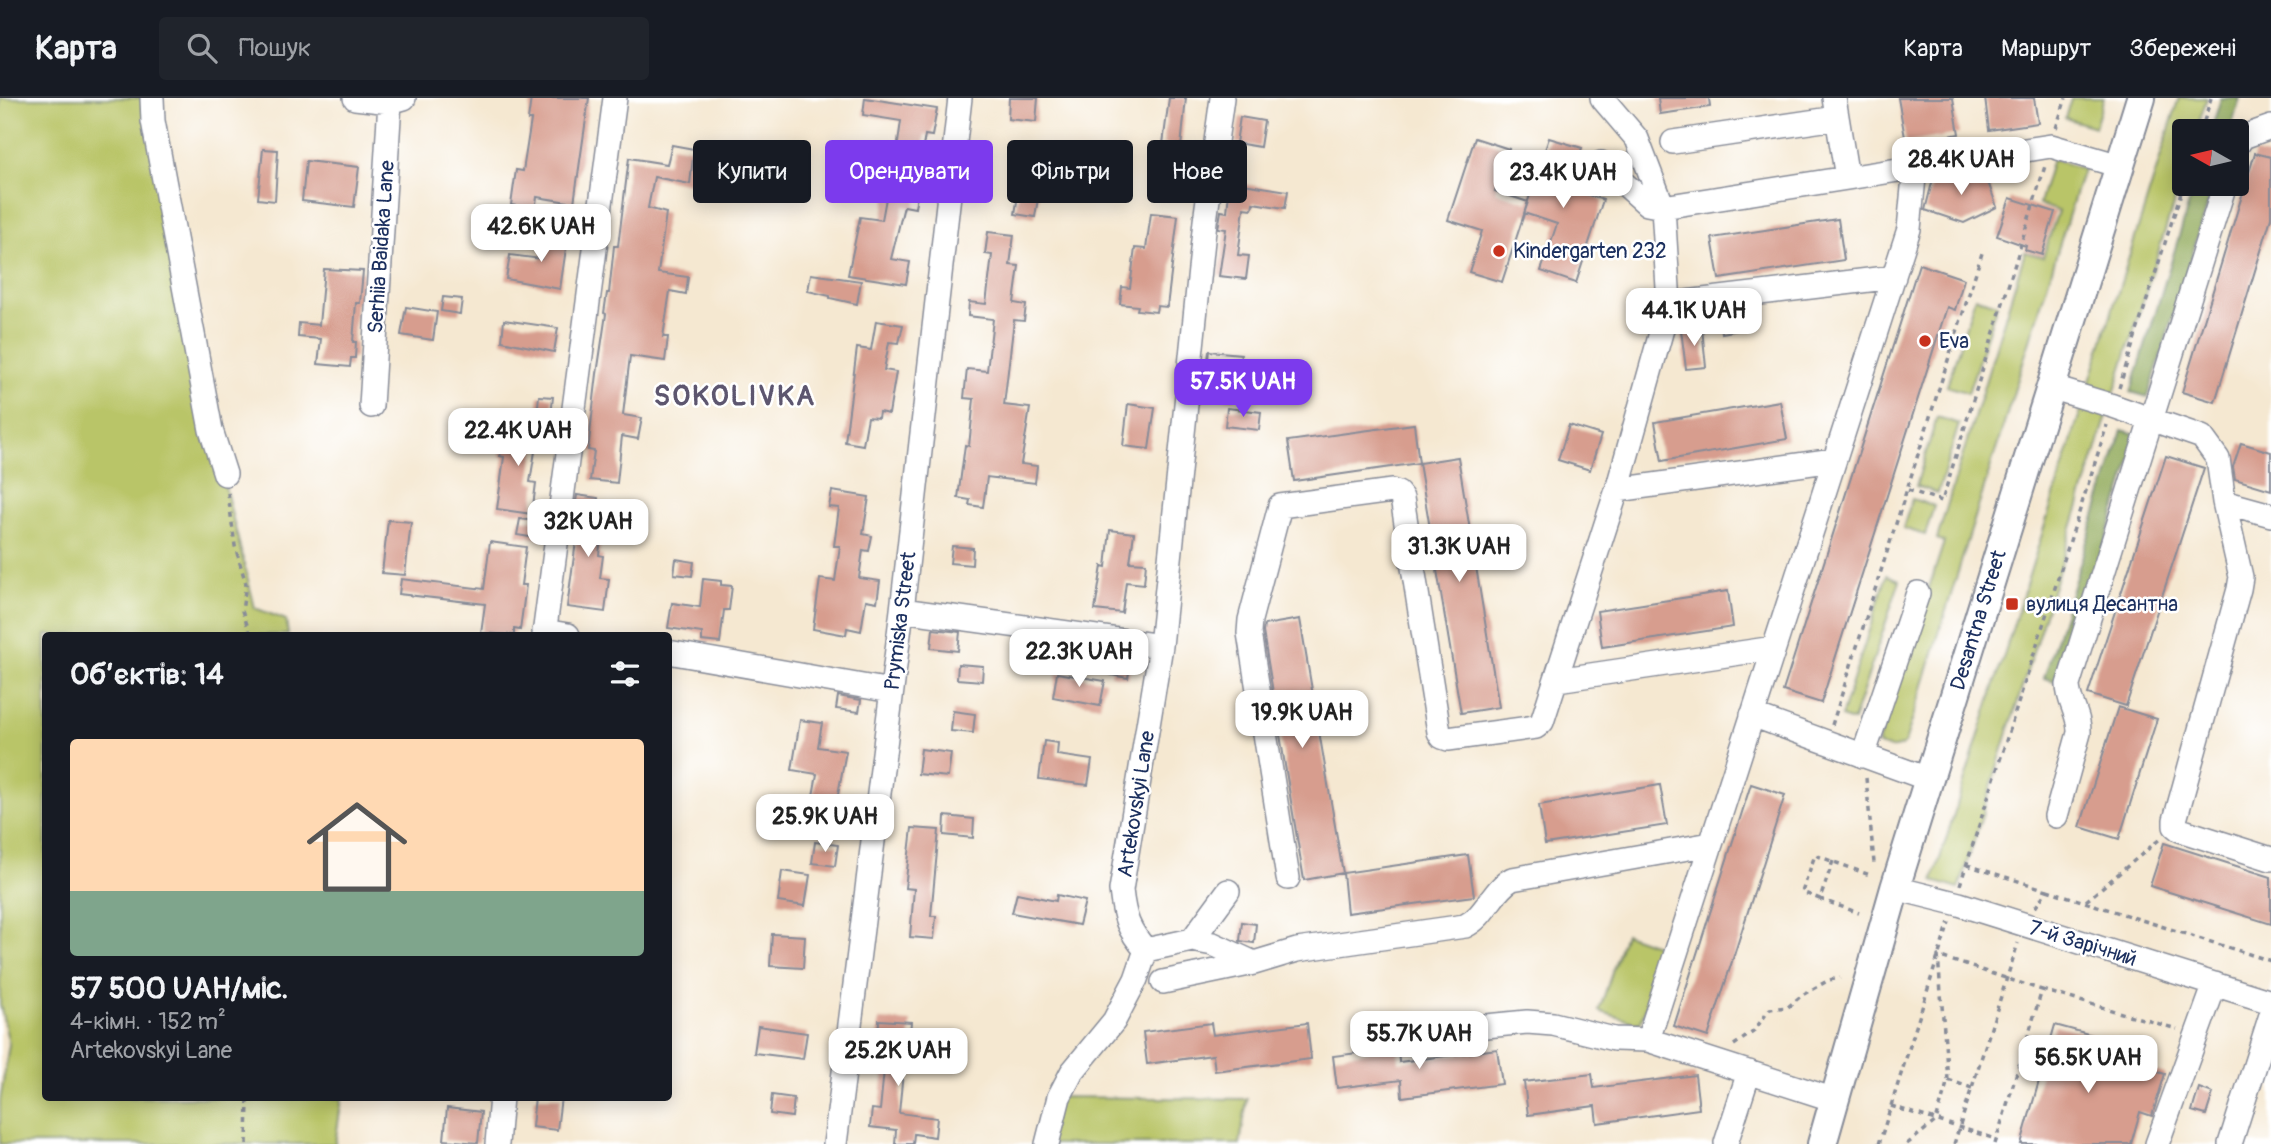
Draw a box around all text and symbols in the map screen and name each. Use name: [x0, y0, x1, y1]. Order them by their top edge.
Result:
search box: [159, 17, 649, 80]
text: Карта: [35, 28, 117, 69]
icon: search: [183, 29, 221, 67]
text: Пошук: [239, 32, 311, 64]
text: Карта: [1904, 34, 1963, 63]
text: Маршрут: [2001, 34, 2091, 63]
text: Збережені: [2129, 34, 2236, 63]
north arrow: [2172, 119, 2249, 196]
map controls: [2172, 119, 2249, 196]
pin: 28.4K UAH: [1881, 138, 2041, 197]
chip: Купити: [693, 140, 811, 203]
chip: Орендувати: [825, 140, 993, 203]
chip: Фільтри: [1007, 140, 1133, 203]
chip: Нове: [1147, 140, 1247, 203]
text: 28.4K UAH: [1908, 145, 2014, 174]
pin: 23.4K UAH: [1483, 150, 1643, 210]
text: 23.4K UAH: [1510, 158, 1616, 187]
street label: Serhiia Baidaka Lane: [362, 159, 401, 335]
pin: 42.6K UAH: [461, 204, 621, 264]
text: 42.6K UAH: [487, 212, 595, 241]
place label: Kindergarten 232: [1513, 238, 1667, 265]
marker: Kindergarten 232: [1491, 243, 1507, 259]
pin: 44.1K UAH: [1614, 288, 1774, 348]
text: 44.1K UAH: [1642, 296, 1746, 325]
place label: Eva: [1939, 328, 1969, 355]
marker: Eva: [1917, 333, 1933, 349]
pin: 57.5K UAH: [1163, 360, 1323, 419]
text: 57.5K UAH: [1190, 367, 1296, 396]
district label: SOKOLIVKA: [654, 379, 816, 414]
pin: 22.4K UAH: [438, 408, 598, 468]
text: 22.4K UAH: [464, 416, 572, 445]
pin: 32K UAH: [523, 500, 653, 559]
text: 32K UAH: [543, 507, 633, 536]
pin: 31.3K UAH: [1379, 524, 1539, 584]
text: 31.3K UAH: [1407, 532, 1511, 561]
street label: Desantna Street: [1944, 546, 2013, 694]
street label: Prymiska Street: [879, 550, 922, 692]
place label: вулиця Десантна: [2026, 591, 2178, 618]
marker: вулиця Десантна: [2004, 596, 2020, 612]
pin: 22.3K UAH: [999, 630, 1159, 689]
text: 22.3K UAH: [1025, 637, 1133, 666]
icon: filters: [606, 655, 644, 693]
text: Об’єктів: 14: [70, 656, 224, 693]
pin: 19.9K UAH: [1222, 690, 1382, 750]
text: 19.9K UAH: [1251, 698, 1353, 727]
street label: Artekovskyi Lane: [1112, 728, 1162, 879]
icon: home: [294, 784, 420, 910]
pin: 25.9K UAH: [745, 794, 905, 854]
text: 25.9K UAH: [772, 802, 878, 831]
street label: 7-й Зарічний: [2026, 914, 2140, 973]
text: 57 500 UAH/міс.: [70, 970, 288, 1007]
text: 4-кімн. · 152 m²: [70, 1007, 226, 1036]
pin: 55.7K UAH: [1339, 1012, 1499, 1071]
text: 55.7K UAH: [1366, 1019, 1472, 1048]
pin: 25.2K UAH: [818, 1028, 978, 1088]
pin: 56.5K UAH: [2008, 1035, 2168, 1095]
text: Artekovskyi Lane: [70, 1036, 232, 1065]
text: 25.2K UAH: [845, 1036, 951, 1065]
text: 56.5K UAH: [2035, 1043, 2141, 1072]

